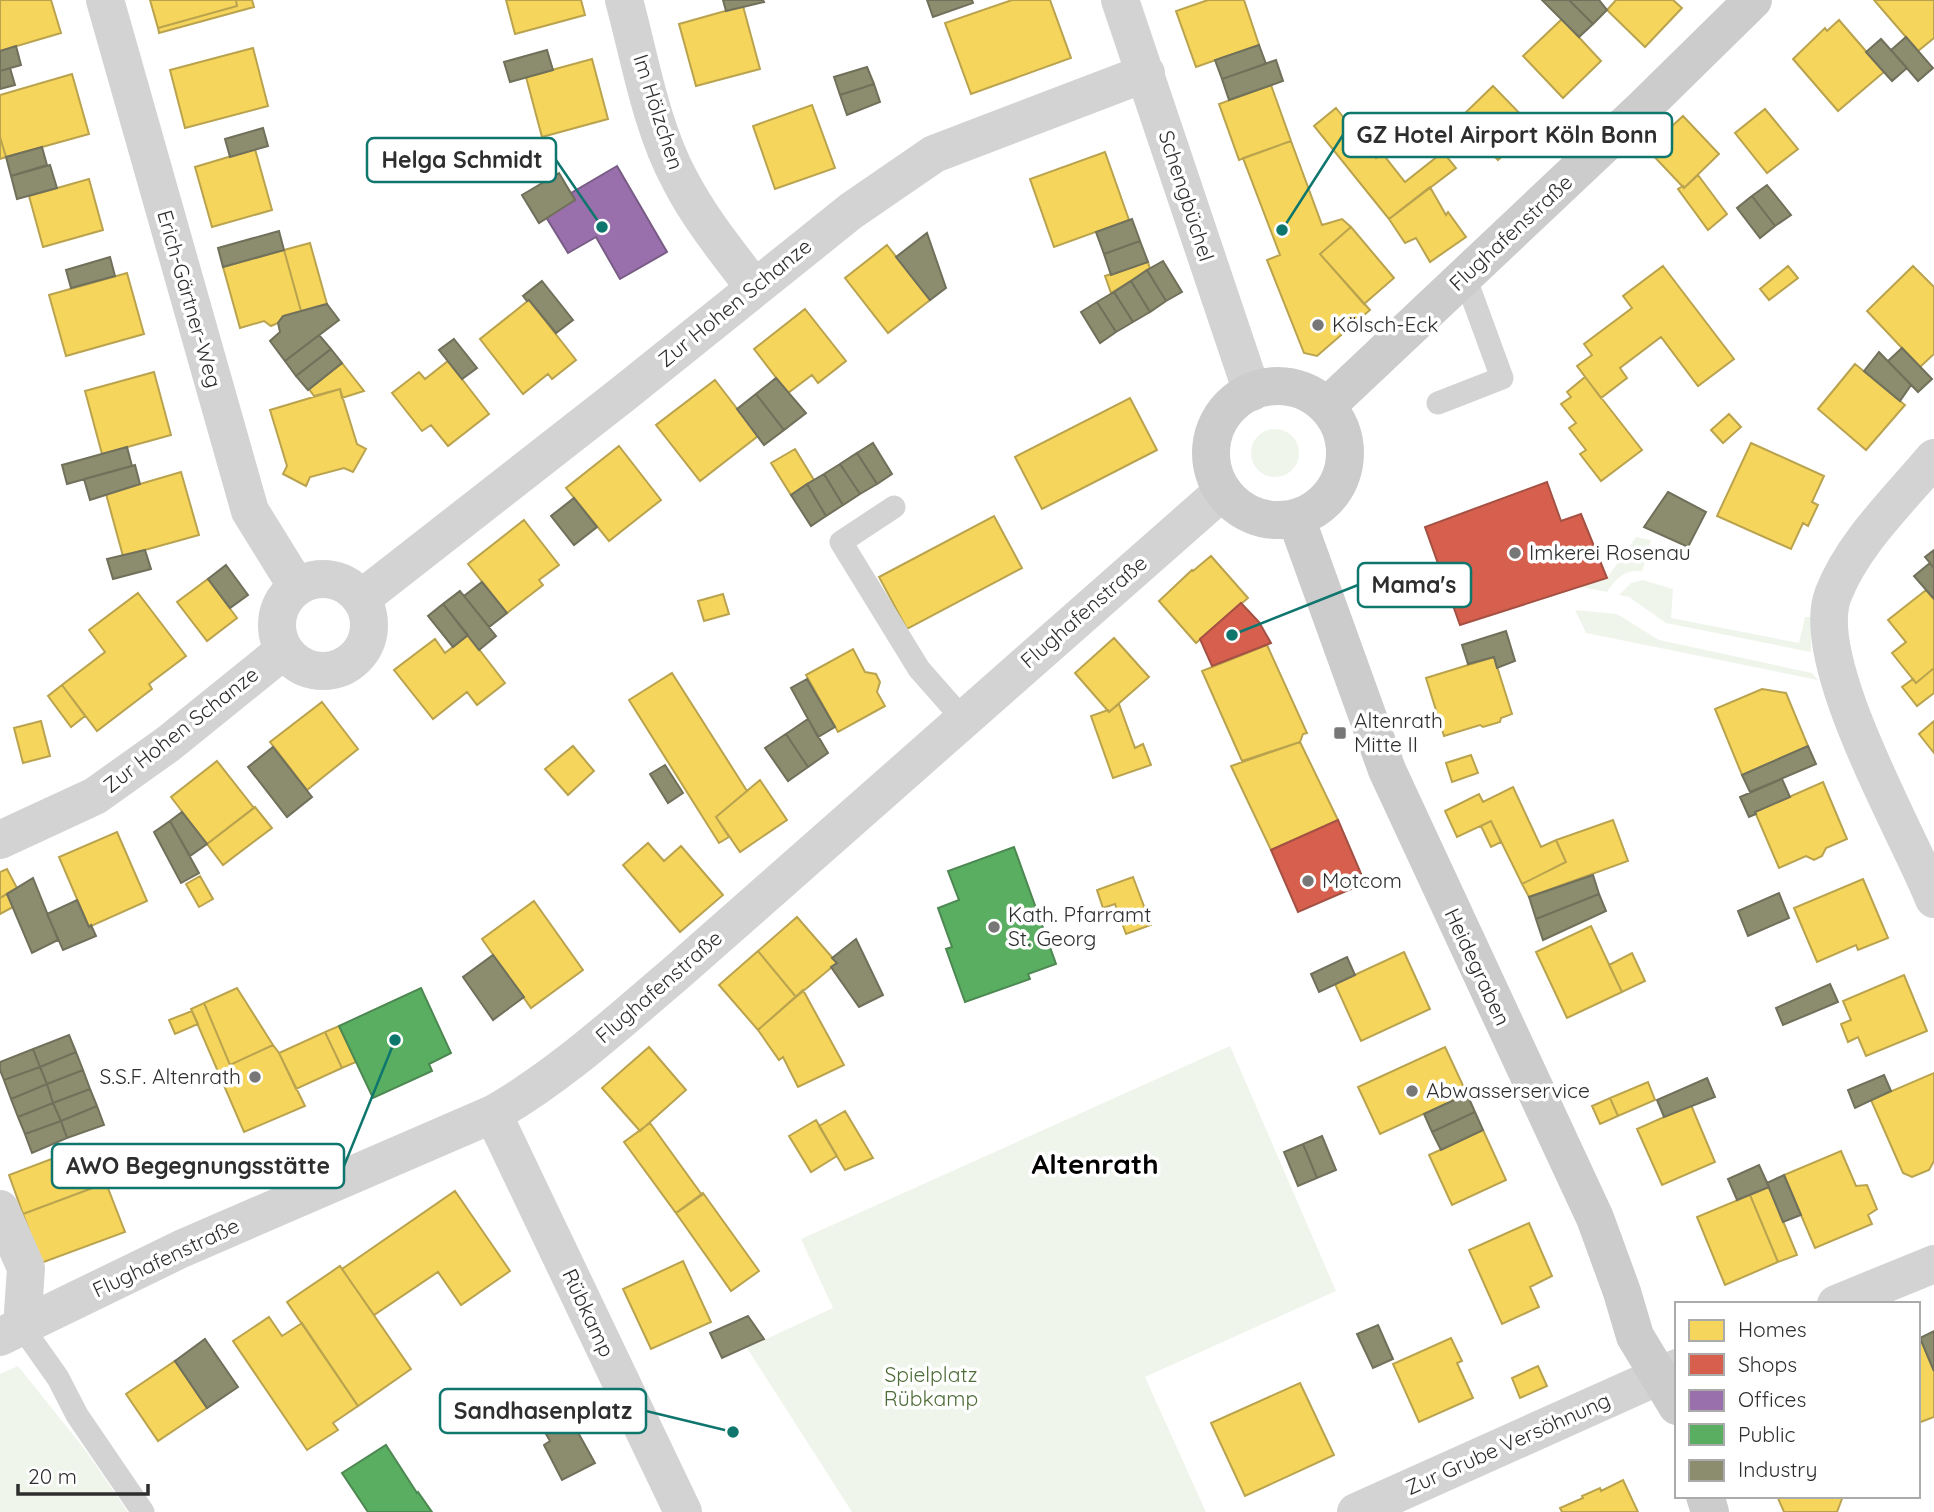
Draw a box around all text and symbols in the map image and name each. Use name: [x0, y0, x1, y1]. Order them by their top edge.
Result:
street label: Im Hölzchen: [628, 51, 690, 173]
callout: GZ Hotel Airport Köln Bonn: [1343, 113, 1672, 157]
text: GZ Hotel Airport Köln Bonn: [1356, 120, 1658, 149]
street label: Schengbüchel: [1154, 127, 1220, 264]
callout: Helga Schmidt: [367, 138, 556, 182]
text: Helga Schmidt: [381, 145, 543, 174]
street label: Flughafenstraße: [1443, 169, 1577, 296]
street label: Erich-Gärtner-Weg: [152, 207, 228, 390]
street label: Zur Hohen Schanze: [652, 232, 816, 372]
place label: Kölsch-Eck: [1332, 311, 1438, 337]
marker: Kölsch-Eck: [1310, 317, 1326, 333]
place label: Imkerei Rosenau: [1529, 539, 1691, 565]
marker: Imkerei Rosenau: [1507, 545, 1523, 561]
street label: Flughafenstraße: [1015, 549, 1152, 673]
callout: Mama's: [1358, 563, 1471, 607]
text: Mama's: [1372, 570, 1456, 599]
street label: Zur Hohen Schanze: [98, 661, 263, 798]
place label: Altenrath Mitte II: [1354, 707, 1443, 757]
marker: Altenrath Mitte II: [1332, 725, 1348, 741]
place label: Motcom: [1322, 867, 1402, 893]
marker: Motcom: [1300, 873, 1316, 889]
place label: Kath. Pfarramt St. Georg: [1008, 901, 1151, 951]
street label: Heidegraben: [1439, 904, 1516, 1029]
marker: Kath. Pfarramt St. Georg: [986, 919, 1002, 935]
street label: Flughafenstraße: [590, 924, 727, 1048]
place label: S.S.F. Altenrath: [99, 1063, 241, 1089]
marker: S.S.F. Altenrath: [247, 1069, 263, 1085]
place label: Abwasserservice: [1426, 1077, 1590, 1103]
marker: Abwasserservice: [1404, 1083, 1420, 1099]
callout: AWO Begegnungsstätte: [52, 1144, 344, 1188]
district label: Altenrath: [1031, 1146, 1159, 1181]
text: AWO Begegnungsstätte: [66, 1151, 330, 1180]
street label: Flughafenstraße: [88, 1212, 243, 1302]
street label: Rübkamp: [557, 1264, 621, 1361]
legend: [1675, 1302, 1920, 1498]
text: Homes: [1738, 1316, 1807, 1342]
text: Shops: [1738, 1351, 1797, 1377]
park label: Spielplatz Rübkamp: [884, 1361, 978, 1411]
street label: Zur Grube Versöhnung: [1401, 1386, 1614, 1500]
text: Offices: [1738, 1386, 1806, 1412]
callout: Sandhasenplatz: [440, 1389, 646, 1433]
text: Sandhasenplatz: [454, 1396, 632, 1425]
text: Public: [1738, 1421, 1795, 1447]
scale bar: [18, 1452, 147, 1496]
text: Industry: [1738, 1456, 1817, 1482]
text: 20 m: [28, 1463, 77, 1489]

